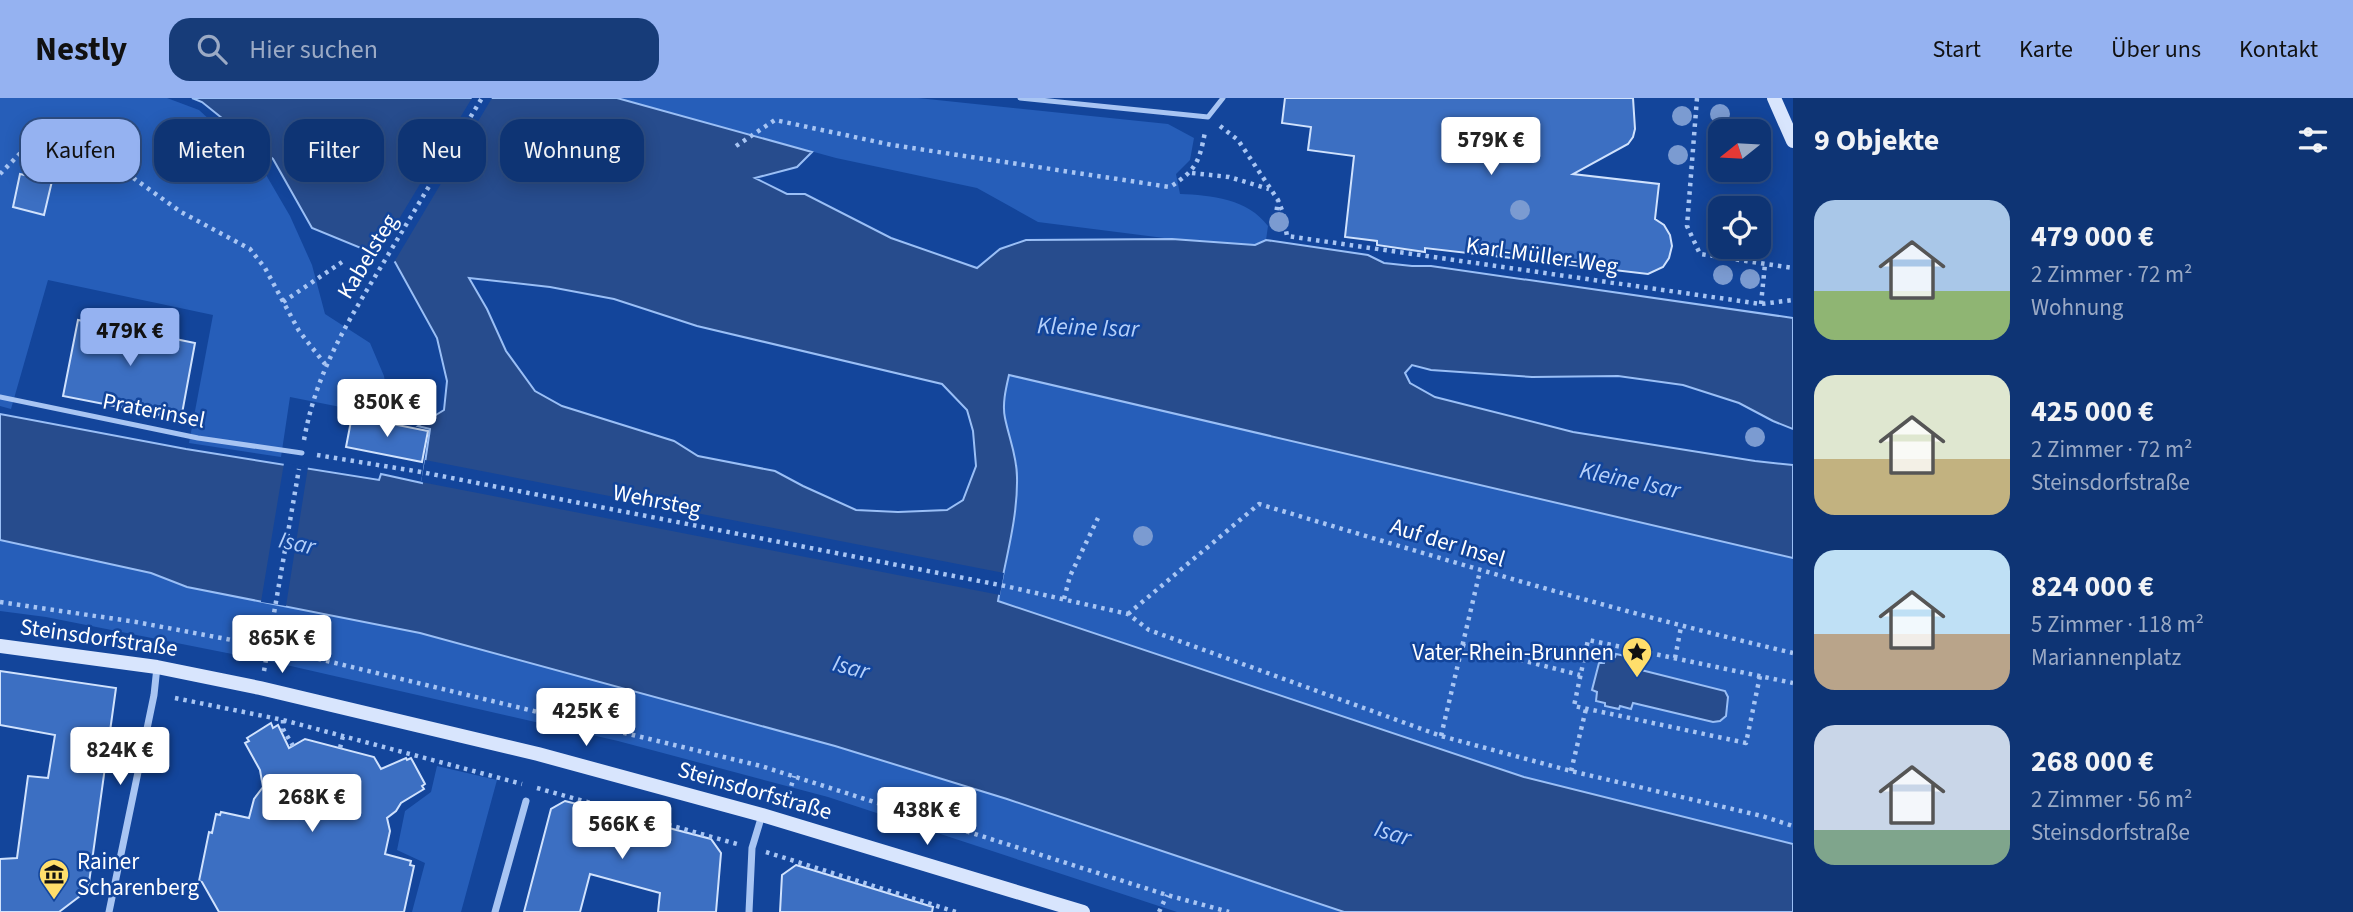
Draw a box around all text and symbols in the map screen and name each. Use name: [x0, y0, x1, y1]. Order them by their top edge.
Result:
search box: [169, 18, 659, 81]
text: Nestly: [35, 26, 127, 73]
icon: search: [193, 30, 231, 68]
text: Hier suchen: [249, 31, 378, 68]
text: Start: [1933, 32, 1981, 67]
text: Karte: [2019, 32, 2073, 67]
text: Über uns: [2111, 32, 2201, 67]
text: Kontakt: [2239, 32, 2318, 67]
pin: 579K €: [1434, 118, 1548, 177]
chip: Kaufen: [21, 119, 140, 182]
chip: Mieten: [154, 119, 270, 182]
chip: Filter: [284, 119, 384, 182]
chip: Neu: [398, 119, 486, 182]
chip: Wohnung: [500, 119, 644, 182]
north arrow: [1708, 119, 1771, 182]
map controls: [1708, 119, 1771, 259]
text: 9 Objekte: [1814, 119, 1939, 162]
icon: filters: [2294, 121, 2332, 159]
text: 579K €: [1457, 123, 1525, 156]
button: locate: [1708, 196, 1771, 259]
street label: Kabelsteg: [329, 207, 406, 305]
text: 479 000 €: [2031, 215, 2154, 258]
street label: Karl-Müller-Weg: [1464, 228, 1621, 283]
icon: home: [1870, 228, 1954, 312]
text: 2 Zimmer · 72 m²: [2031, 258, 2193, 291]
text: Wohnung: [2031, 291, 2123, 324]
pin: 479K €: [73, 308, 187, 368]
water label: Kleine Isar: [1036, 308, 1141, 347]
text: 479K €: [96, 314, 164, 347]
pin: 850K €: [330, 380, 444, 439]
street label: Praterinsel: [100, 384, 208, 437]
text: 850K €: [353, 385, 421, 418]
text: 425 000 €: [2031, 390, 2154, 433]
icon: home: [1870, 403, 1954, 487]
text: 2 Zimmer · 72 m²: [2031, 433, 2193, 466]
water label: Kleine Isar: [1576, 453, 1685, 509]
text: Steinsdorfstraße: [2031, 466, 2190, 499]
street label: Wehrsteg: [610, 476, 704, 525]
street label: Auf der Insel: [1386, 509, 1509, 576]
water label: Isar: [275, 523, 320, 565]
text: 824 000 €: [2031, 565, 2154, 608]
icon: home: [1870, 578, 1954, 662]
text: 5 Zimmer · 118 m²: [2031, 608, 2204, 641]
street label: Steinsdorfstraße: [18, 610, 180, 665]
pin: 865K €: [225, 616, 339, 675]
text: 865K €: [248, 621, 316, 654]
place icon: Vater-Rhein-Brunnen: [1620, 635, 1654, 679]
place label: Vater-Rhein-Brunnen: [1412, 636, 1614, 669]
text: Mariannenplatz: [2031, 641, 2181, 674]
water label: Isar: [829, 646, 875, 690]
pin: 425K €: [529, 688, 643, 748]
text: 425K €: [552, 694, 620, 727]
pin: 824K €: [63, 728, 177, 787]
text: 824K €: [86, 733, 154, 766]
text: 268 000 €: [2031, 740, 2154, 783]
street label: Steinsdorfstraße: [674, 753, 836, 828]
icon: home: [1870, 753, 1954, 837]
pin: 268K €: [255, 774, 369, 834]
text: 268K €: [278, 780, 346, 813]
text: 2 Zimmer · 56 m²: [2031, 783, 2193, 816]
pin: 438K €: [870, 788, 984, 847]
text: 438K €: [893, 793, 961, 826]
pin: 566K €: [565, 802, 679, 861]
text: 566K €: [588, 807, 656, 840]
water label: Isar: [1370, 811, 1417, 856]
text: Steinsdorfstraße: [2031, 816, 2190, 849]
place label: Rainer Scharenberg: [77, 845, 199, 904]
museum icon: Rainer Scharenberg: [37, 857, 71, 901]

